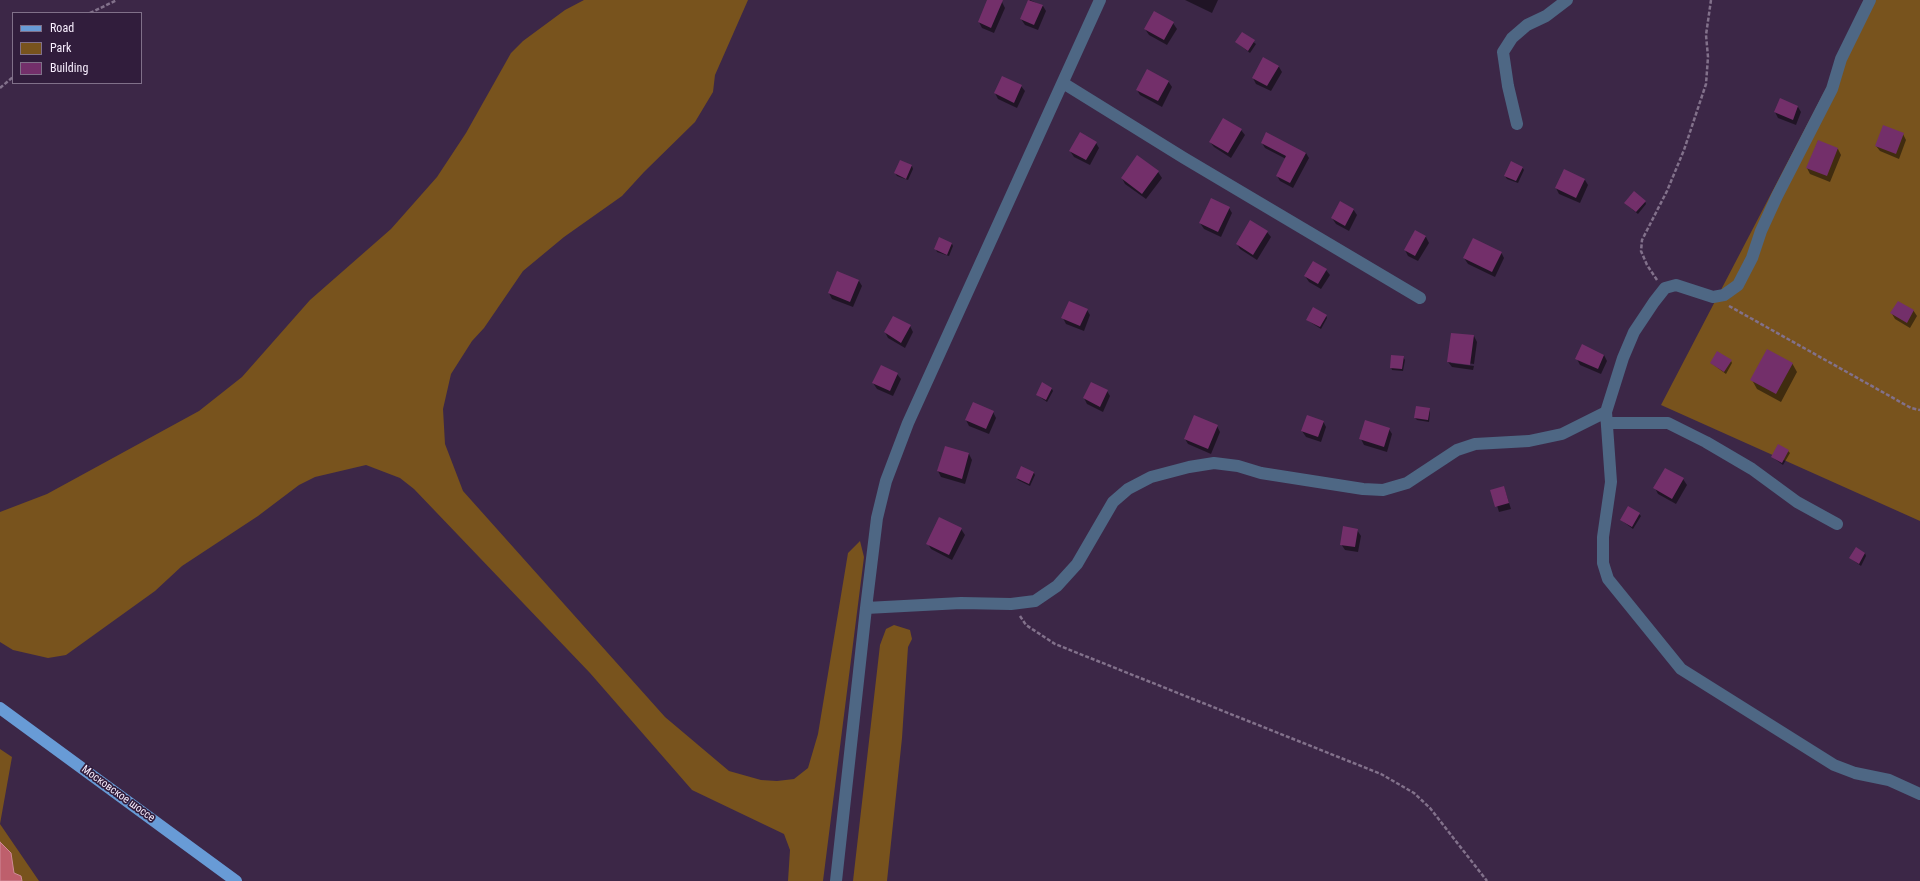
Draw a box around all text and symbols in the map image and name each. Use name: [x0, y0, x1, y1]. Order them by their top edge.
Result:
legend: [12, 12, 142, 84]
text: Road: [50, 21, 74, 35]
text: Park: [50, 41, 71, 55]
text: Building: [50, 61, 88, 75]
street label: Московское шоссе: [79, 763, 157, 825]

